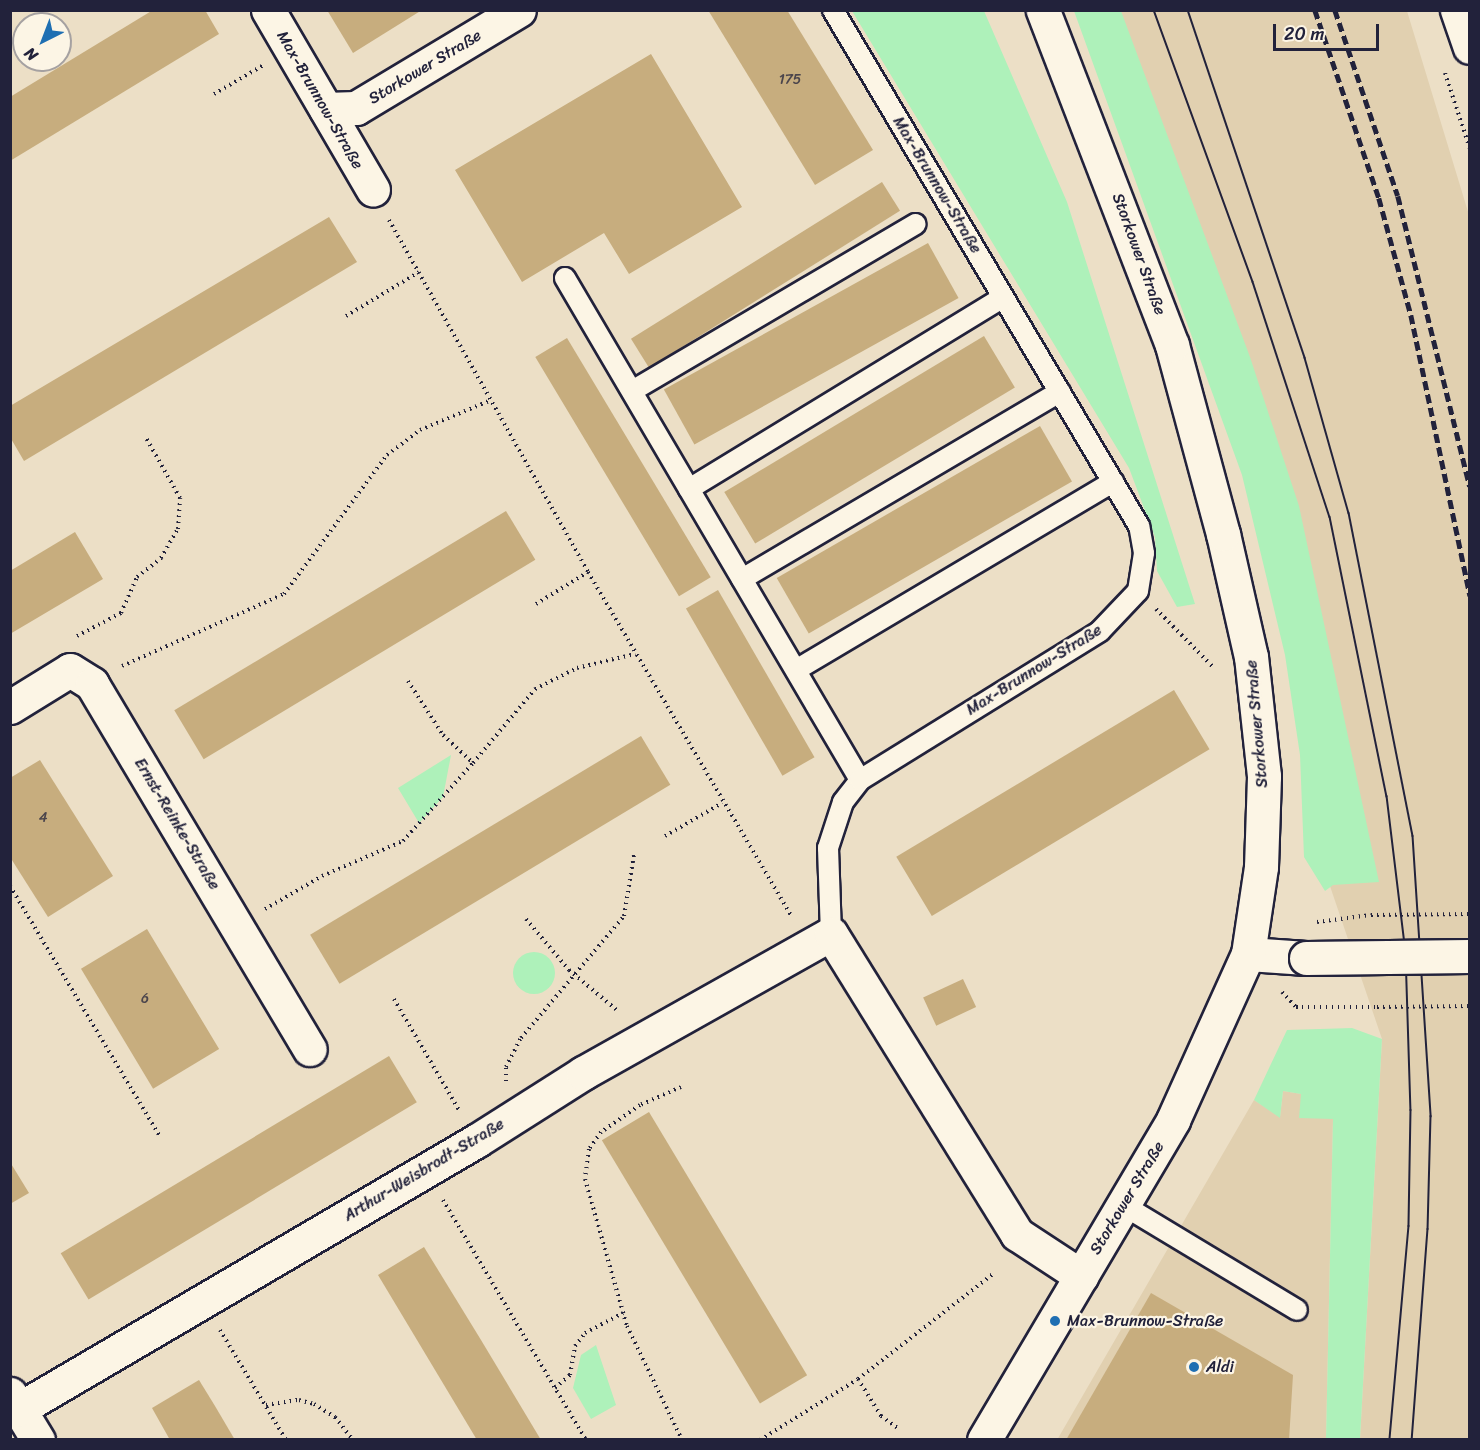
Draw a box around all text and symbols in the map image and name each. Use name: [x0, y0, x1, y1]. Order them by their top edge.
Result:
north arrow: [12, 12, 72, 72]
scale bar: [1276, 12, 1382, 50]
text: 20 m: [1284, 18, 1324, 50]
street label: Storkower Straße: [365, 26, 485, 108]
street label: Max-Brunnow-Straße: [273, 28, 367, 172]
text: N: [17, 40, 45, 69]
house number: 175: [779, 72, 801, 88]
street label: Max-Brunnow-Straße: [889, 113, 985, 257]
street label: Storkower Straße: [1108, 190, 1170, 318]
street label: Max-Brunnow-Straße: [963, 620, 1105, 720]
street label: Storkower Straße: [1242, 659, 1272, 789]
street label: Ernst-Reinke-Straße: [130, 755, 224, 893]
house number: 4: [39, 810, 47, 826]
house number: 6: [141, 991, 149, 1007]
street label: Arthur-Weisbrodt-Straße: [340, 1114, 508, 1226]
street label: Storkower Straße: [1086, 1138, 1168, 1258]
place label: Max-Brunnow-Straße: [1067, 1311, 1223, 1331]
marker: Max-Brunnow-Straße: [1048, 1314, 1062, 1328]
place label: Aldi: [1206, 1357, 1234, 1377]
marker: Aldi: [1187, 1360, 1201, 1374]

